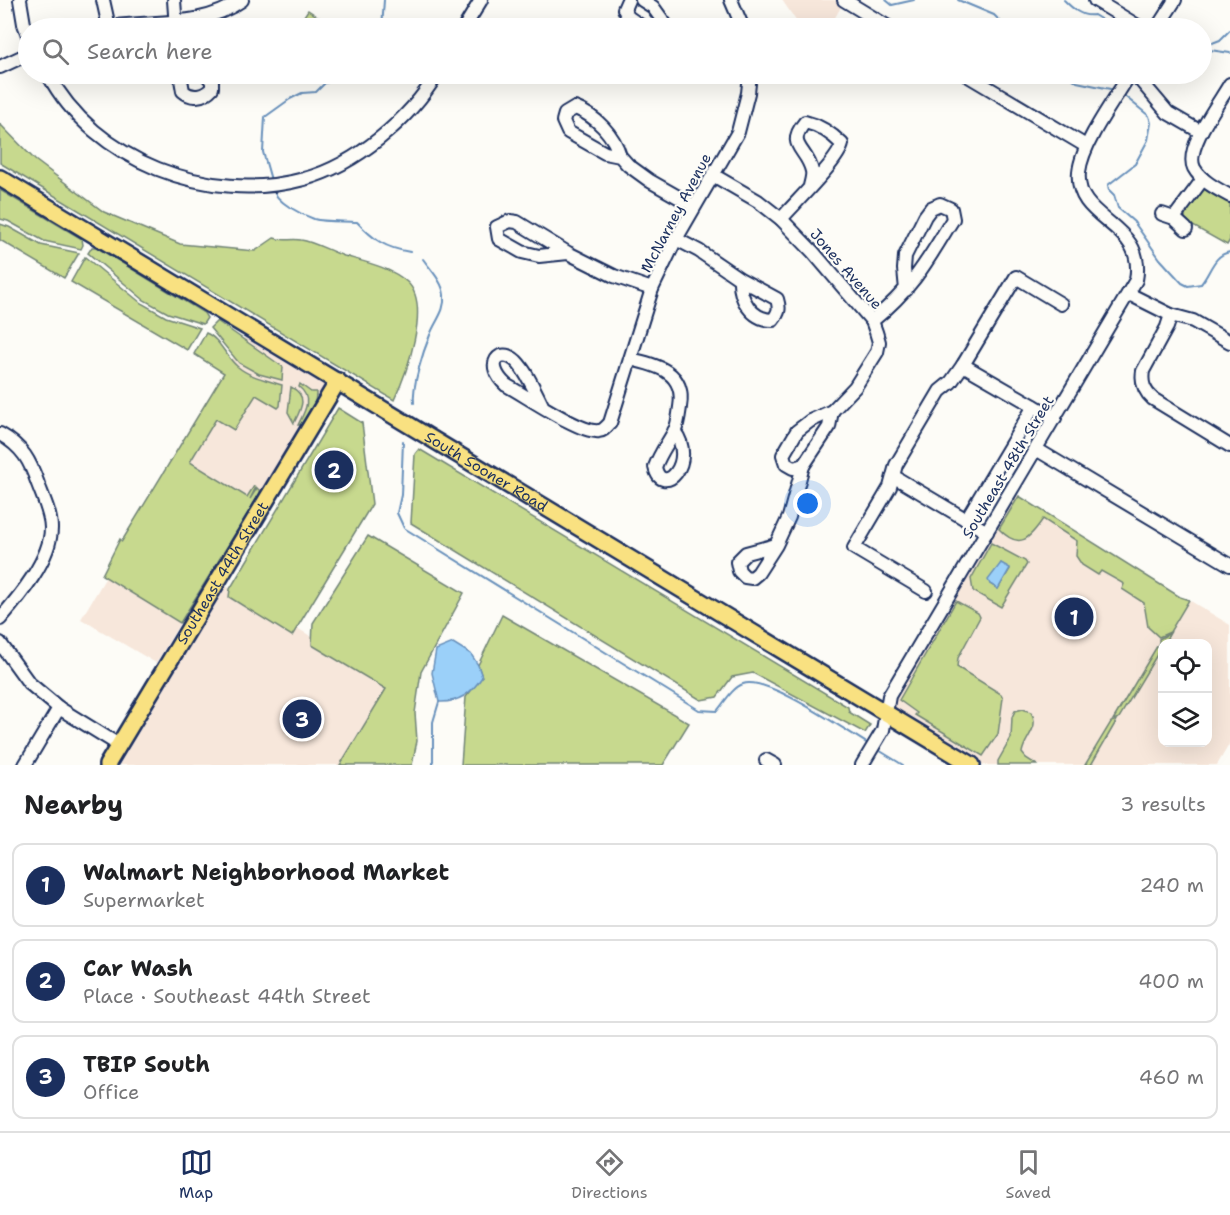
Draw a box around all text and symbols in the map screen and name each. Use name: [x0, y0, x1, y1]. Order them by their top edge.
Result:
search box: [18, 18, 1212, 84]
icon: search: [39, 35, 72, 68]
text: Search here: [87, 37, 213, 66]
street label: McNarney Avenue: [636, 150, 716, 276]
street label: Jones Avenue: [805, 224, 887, 314]
street label: Southeast 48th Street: [957, 392, 1059, 542]
street label: South Sooner Road: [421, 427, 552, 517]
pin: 2: [314, 448, 354, 492]
your location: [793, 489, 822, 518]
street label: Southeast 44th Street: [172, 498, 273, 648]
pin: 1: [1054, 594, 1094, 640]
map controls: [1158, 639, 1212, 747]
button: locate: [1158, 639, 1212, 693]
button: layers: [1158, 693, 1212, 747]
pin: 3: [282, 696, 322, 742]
text: Nearby: [24, 787, 123, 822]
text: 3 results: [1120, 791, 1206, 817]
text: Walmart Neighborhood Market: [83, 858, 449, 887]
text: 1: [41, 872, 50, 898]
text: 240 m: [1139, 872, 1204, 898]
text: Supermarket: [83, 887, 205, 913]
text: Car Wash: [83, 954, 193, 983]
text: 2: [39, 968, 53, 994]
text: 400 m: [1138, 968, 1204, 994]
text: Place · Southeast 44th Street: [83, 983, 371, 1009]
text: TBIP South: [83, 1050, 210, 1079]
text: 3: [39, 1064, 53, 1090]
text: 460 m: [1139, 1064, 1204, 1090]
text: Office: [83, 1079, 139, 1105]
tab: Map: [179, 1146, 213, 1203]
tab: Directions: [571, 1146, 648, 1203]
tab: Saved: [1006, 1146, 1051, 1203]

